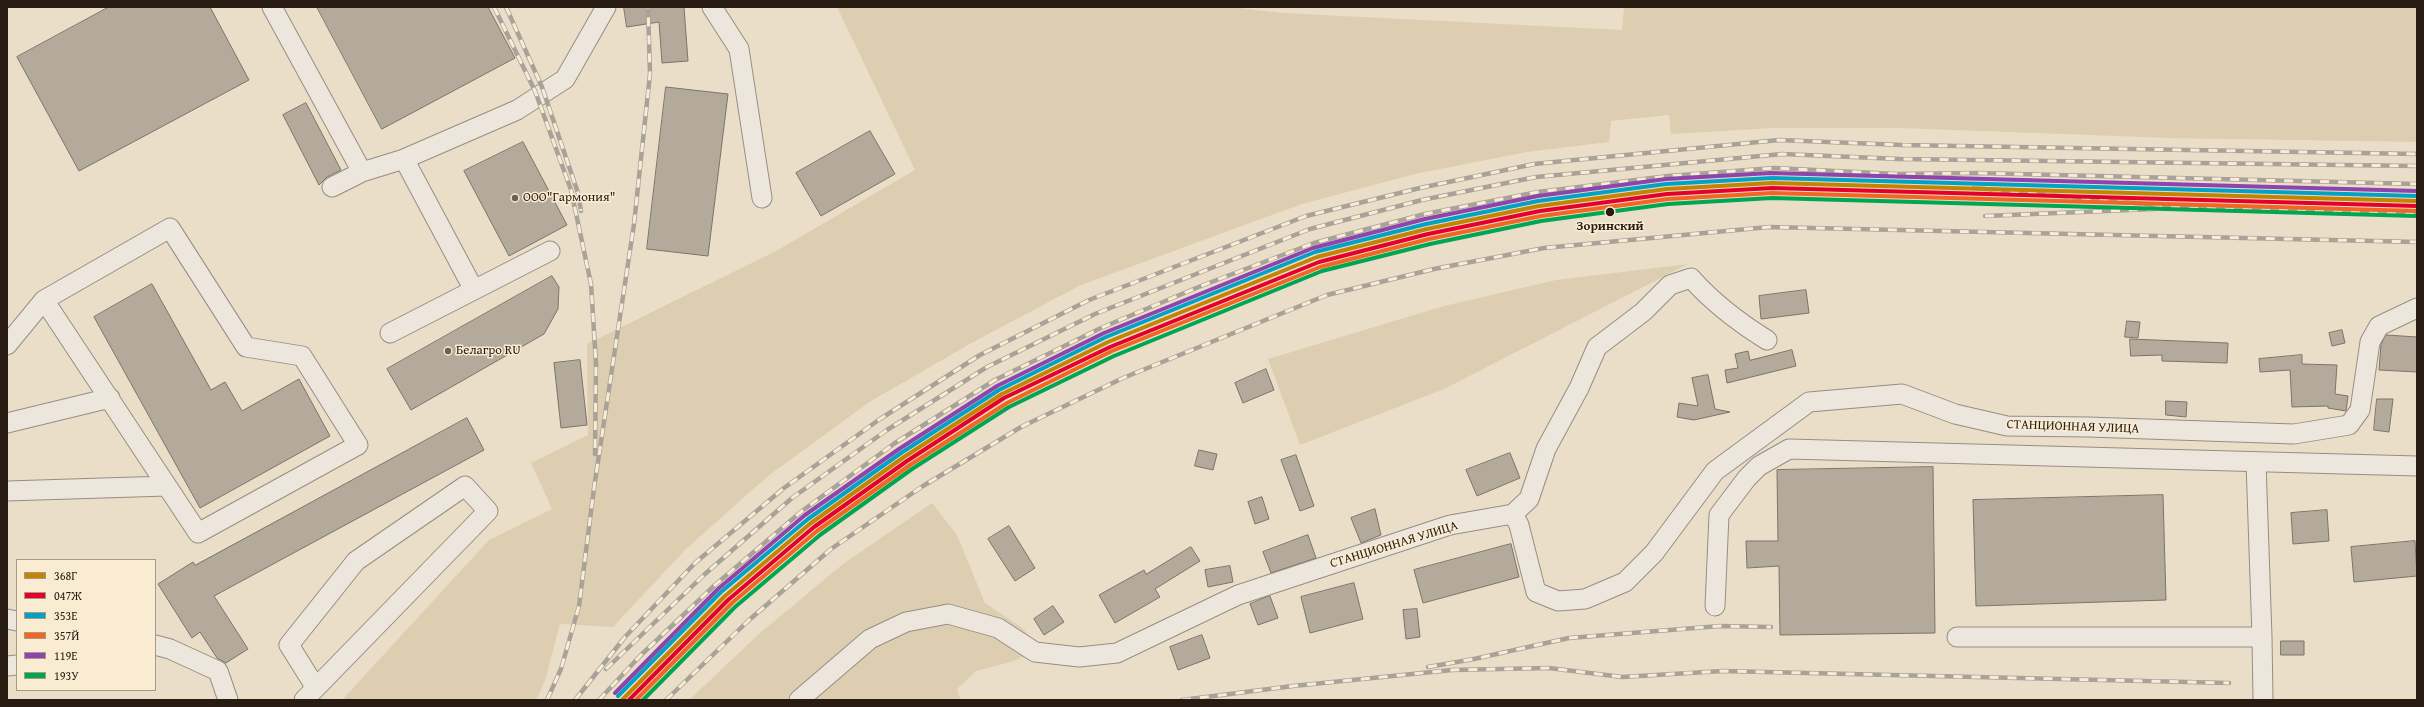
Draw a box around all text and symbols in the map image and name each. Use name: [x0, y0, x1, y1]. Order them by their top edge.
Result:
place label: ООО"Гармония": [523, 190, 615, 206]
marker: ООО"Гармония": [510, 193, 520, 203]
marker: Зоринский: [1604, 206, 1616, 218]
place label: Зоринский: [1576, 219, 1644, 235]
place label: Белагро RU: [456, 343, 521, 359]
marker: Белагро RU: [443, 346, 453, 356]
street label: СТАНЦИОННАЯ УЛИЦА: [2006, 417, 2140, 437]
street label: СТАНЦИОННАЯ УЛИЦА: [1328, 518, 1460, 572]
legend: [16, 559, 156, 691]
text: 368Г: [54, 567, 77, 584]
text: 047Ж: [54, 587, 82, 604]
text: 353Е: [54, 607, 77, 624]
text: 357Й: [54, 627, 79, 644]
text: 119Е: [54, 647, 77, 664]
text: 193У: [54, 667, 79, 684]

